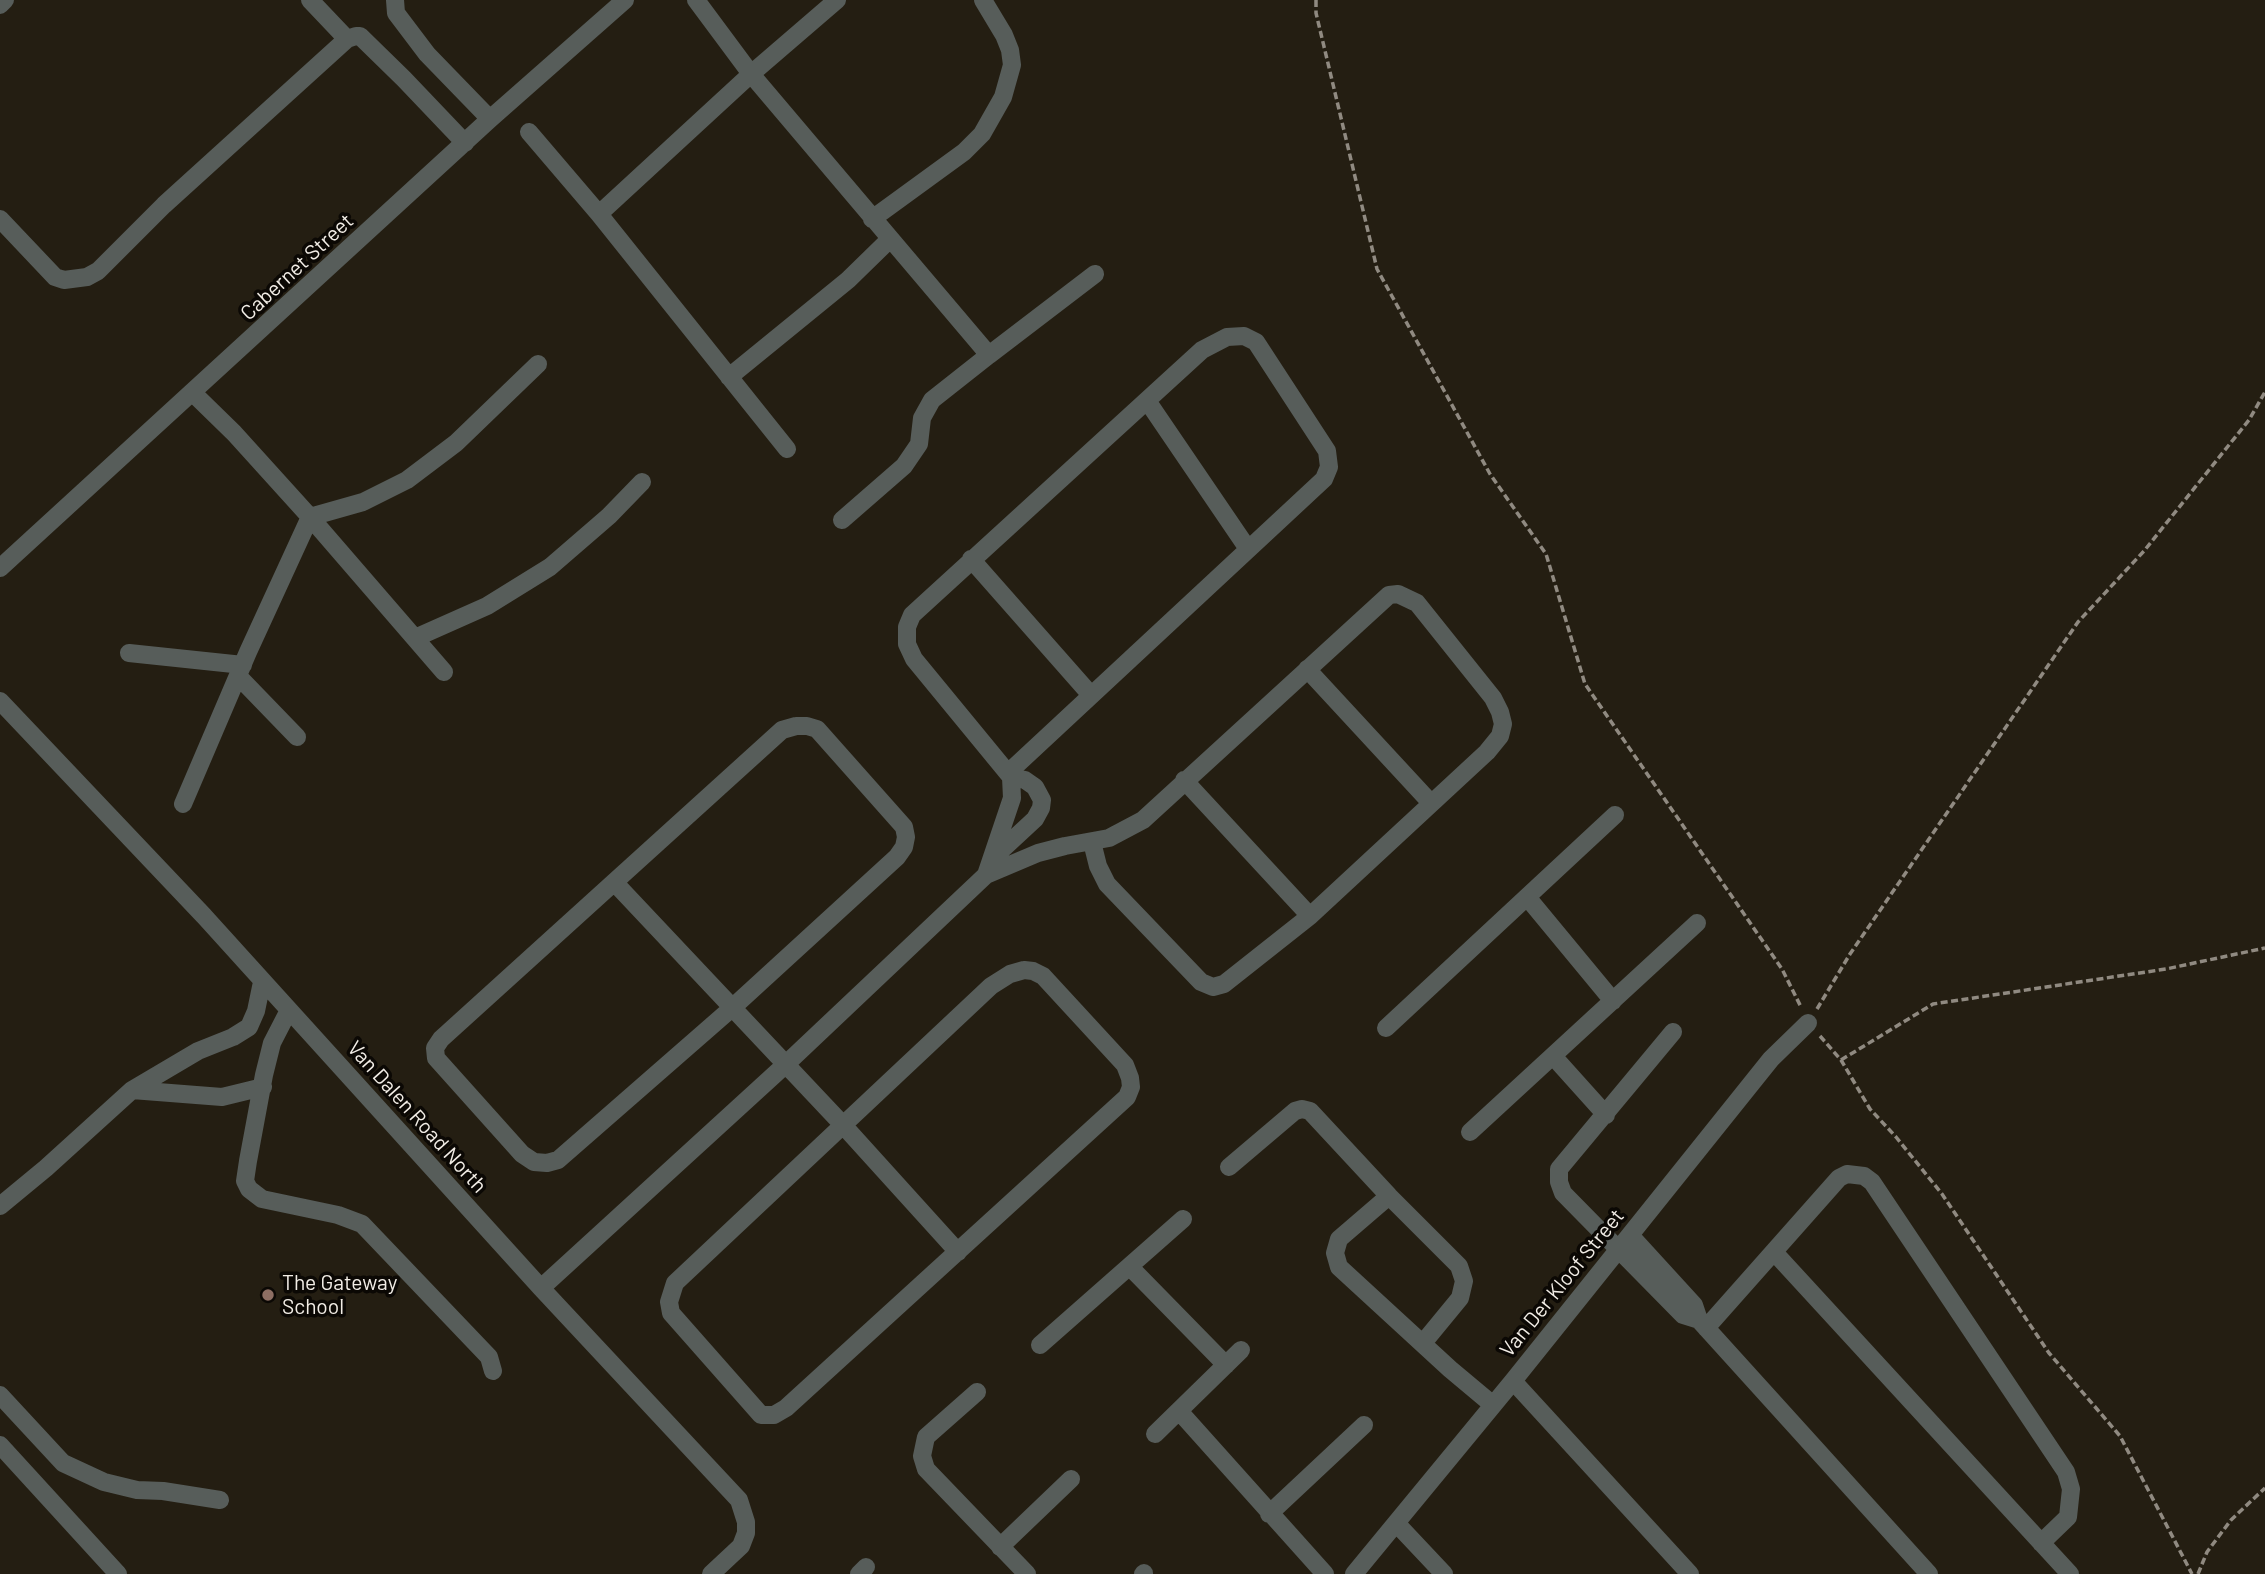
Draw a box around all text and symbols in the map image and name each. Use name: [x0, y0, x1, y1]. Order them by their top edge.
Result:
street label: Cabernet Street: [235, 208, 359, 326]
street label: Van Dalen Road North: [342, 1036, 492, 1198]
street label: Van Der Kloof Street: [1495, 1204, 1629, 1362]
place label: The Gateway School: [282, 1270, 397, 1320]
marker: The Gateway School: [260, 1287, 276, 1303]

